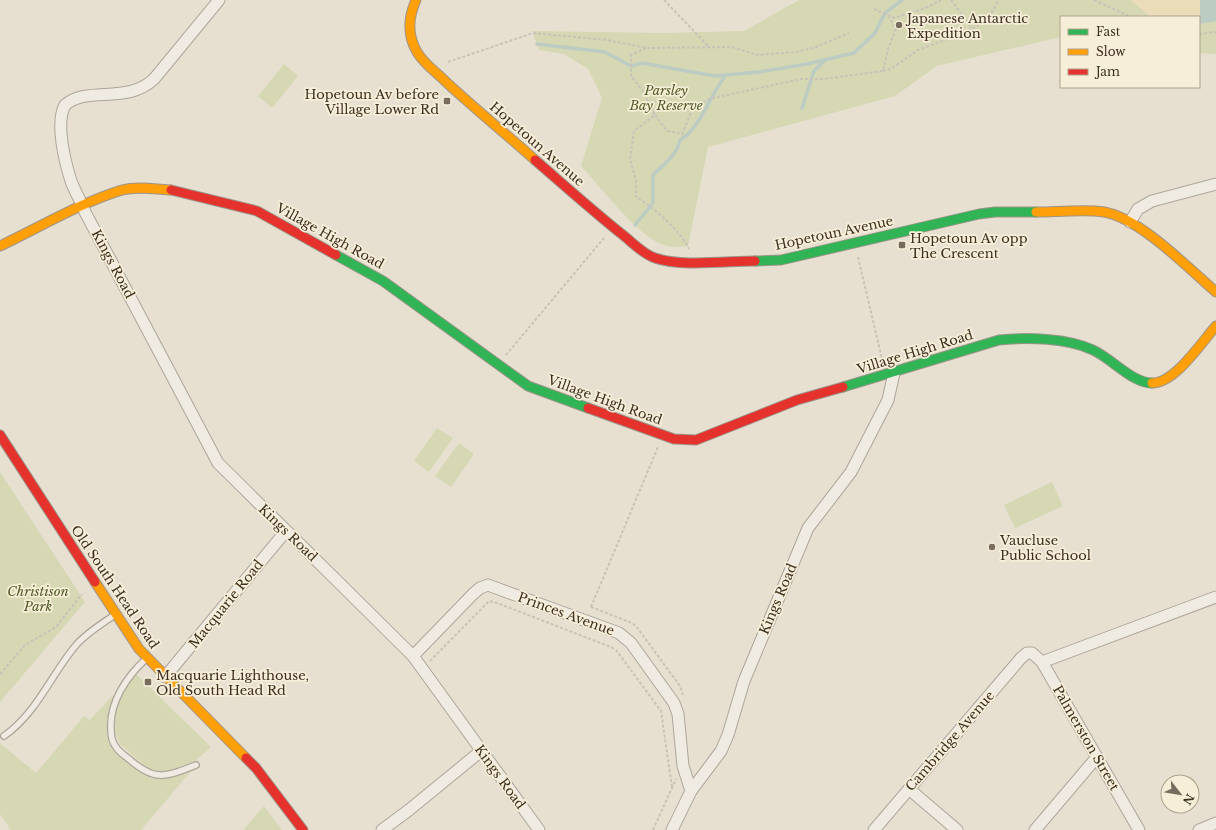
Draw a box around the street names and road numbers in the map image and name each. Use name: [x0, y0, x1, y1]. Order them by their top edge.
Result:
street label: Hopetoun Avenue: [486, 98, 588, 190]
street label: Village High Road: [272, 199, 387, 273]
street label: Hopetoun Avenue: [773, 212, 895, 254]
street label: Kings Road: [88, 227, 138, 302]
street label: Village High Road: [854, 326, 975, 378]
street label: Village High Road: [544, 371, 665, 429]
street label: Kings Road: [255, 501, 321, 566]
street label: Old South Head Road: [67, 522, 163, 652]
street label: Macquarie Road: [185, 556, 267, 652]
street label: Kings Road: [755, 561, 801, 637]
street label: Princes Avenue: [515, 589, 617, 639]
street label: Palmerston Street: [1049, 682, 1123, 794]
street label: Cambridge Avenue: [902, 687, 998, 795]
street label: Kings Road: [471, 741, 529, 813]

